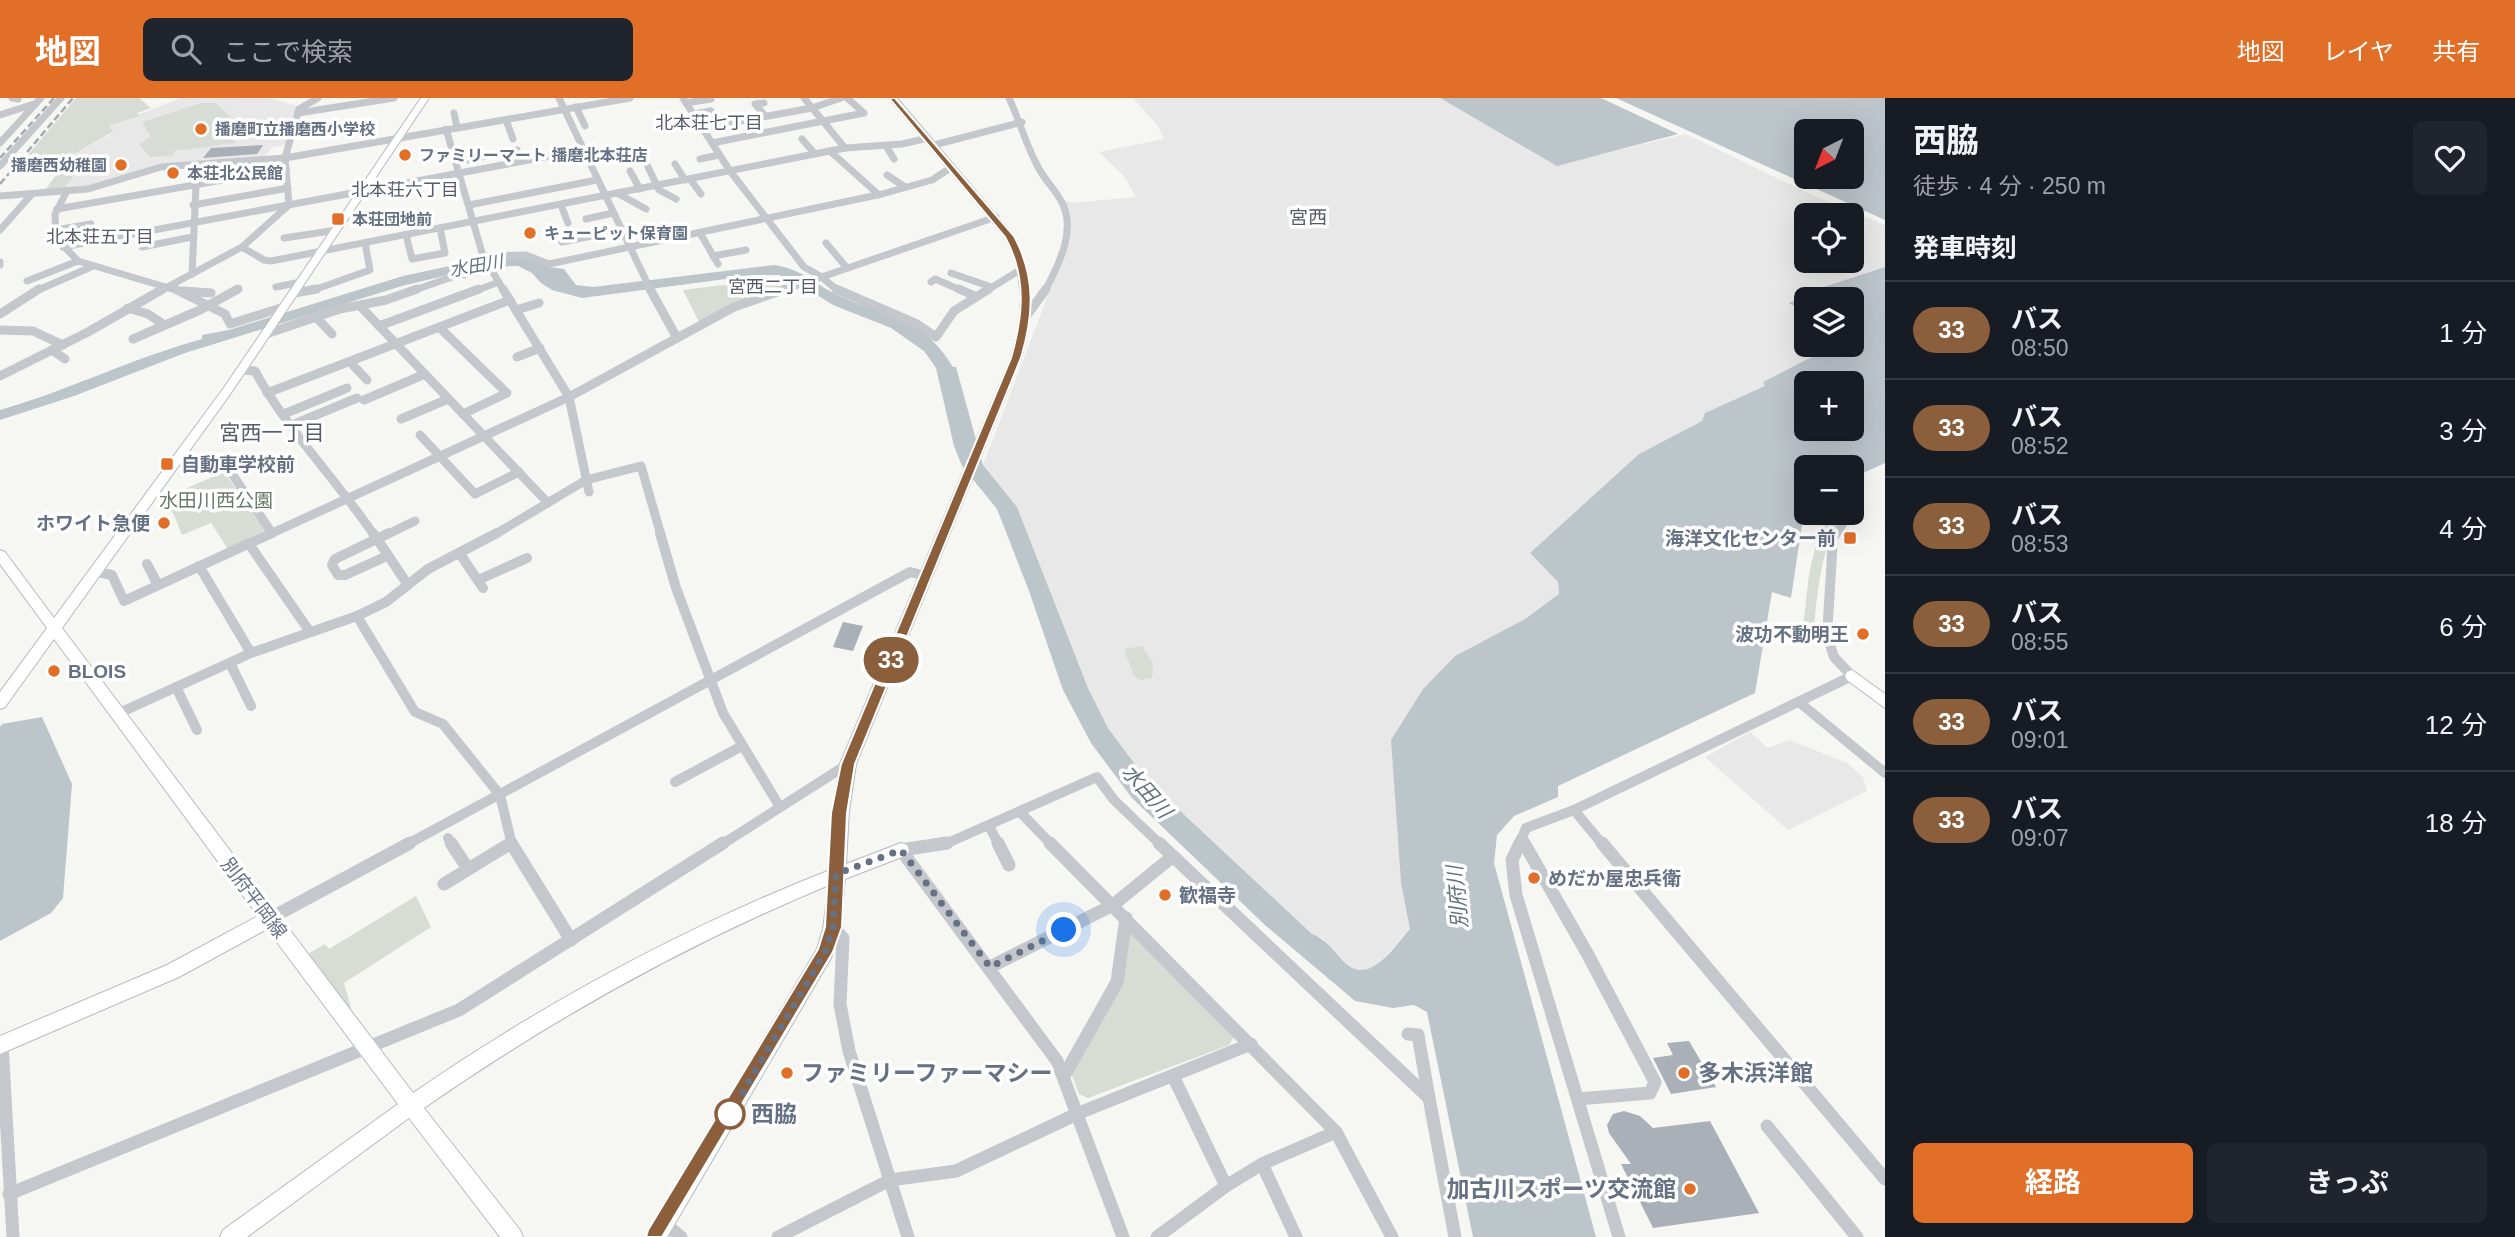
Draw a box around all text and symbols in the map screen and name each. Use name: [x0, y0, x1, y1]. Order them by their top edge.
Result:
search box: [143, 18, 633, 81]
icon: search: [167, 30, 205, 68]
text: 地図: [35, 33, 101, 70]
text: ここで検索: [223, 37, 353, 67]
text: 地図: [2237, 38, 2285, 65]
text: レイヤ: [2323, 38, 2394, 65]
text: 共有: [2432, 38, 2480, 65]
district label: 北本荘七丁目: [655, 113, 763, 133]
north arrow: [1794, 119, 1864, 189]
map controls: [1794, 119, 1864, 525]
marker: 播磨町立播磨西小学校: [193, 121, 209, 137]
place label: 播磨町立播磨西小学校: [215, 121, 375, 138]
button: heart: [2413, 121, 2487, 195]
text: 西脇: [1913, 122, 1979, 159]
marker: ファミリーマート 播磨北本荘店: [397, 147, 413, 163]
place label: ファミリーマート 播磨北本荘店: [419, 147, 647, 164]
place label: 播磨西幼稚園: [11, 157, 107, 174]
marker: 播磨西幼稚園: [113, 157, 129, 173]
marker: 本荘北公民館: [165, 165, 181, 181]
place label: 本荘北公民館: [187, 165, 283, 182]
text: 徒歩 · 4 分 · 250 m: [1913, 173, 2106, 199]
district label: 北本荘六丁目: [351, 180, 459, 200]
button: locate: [1794, 203, 1864, 273]
district label: 宮西: [1289, 207, 1327, 228]
marker: 本荘団地前: [330, 211, 346, 227]
place label: 本荘団地前: [352, 211, 432, 228]
marker: キューピット保育園: [522, 225, 538, 241]
place label: キューピット保育園: [544, 225, 688, 242]
district label: 北本荘五丁目: [46, 227, 154, 247]
text: 発車時刻: [1913, 233, 2017, 263]
water label: 水田川: [448, 251, 506, 281]
district label: 宮西二丁目: [728, 277, 818, 297]
button: layers: [1794, 287, 1864, 357]
text: バス: [2011, 304, 2063, 334]
text: 33: [1938, 316, 1965, 343]
text: 1 分: [2439, 318, 2487, 348]
text: 08:50: [2011, 335, 2069, 361]
button: +: [1794, 371, 1864, 441]
text: バス: [2011, 402, 2063, 432]
text: 33: [1938, 414, 1965, 441]
text: 3 分: [2439, 416, 2487, 446]
district label: 宮西一丁目: [220, 421, 325, 444]
text: 08:52: [2011, 433, 2069, 459]
place label: 自動車学校前: [181, 454, 295, 475]
button: −: [1794, 455, 1864, 525]
marker: 自動車学校前: [159, 456, 175, 472]
park label: 水田川西公園: [159, 490, 273, 511]
text: バス: [2011, 500, 2063, 530]
text: 33: [1938, 512, 1965, 539]
place label: ホワイト急便: [36, 513, 150, 534]
text: 4 分: [2439, 514, 2487, 544]
marker: ホワイト急便: [156, 515, 172, 531]
place label: 海洋文化センター前: [1665, 528, 1836, 549]
marker: 海洋文化センター前: [1842, 530, 1858, 546]
text: 08:53: [2011, 531, 2069, 557]
text: バス: [2011, 598, 2063, 628]
text: 33: [1938, 610, 1965, 637]
text: 6 分: [2439, 612, 2487, 642]
place label: 波功不動明王: [1735, 624, 1849, 645]
marker: 波功不動明王: [1855, 626, 1871, 642]
text: 08:55: [2011, 629, 2069, 655]
line badge: 33: [860, 637, 922, 683]
text: 33: [878, 646, 904, 673]
place label: BLOIS: [68, 661, 126, 682]
marker: BLOIS: [46, 663, 62, 679]
text: バス: [2011, 696, 2063, 726]
text: 33: [1938, 708, 1965, 735]
text: 12 分: [2425, 710, 2487, 740]
text: 09:01: [2011, 727, 2069, 753]
water label: 水田川: [1118, 760, 1178, 824]
text: バス: [2011, 794, 2063, 824]
text: 33: [1938, 806, 1965, 833]
text: 18 分: [2425, 808, 2487, 838]
text: 09:07: [2011, 825, 2069, 851]
street label: 別府平岡線: [217, 854, 291, 942]
water label: 別府川: [1443, 863, 1471, 929]
place label: めだか屋忠兵衛: [1548, 868, 1681, 889]
marker: めだか屋忠兵衛: [1526, 870, 1542, 886]
place label: 歓福寺: [1179, 885, 1236, 906]
marker: 歓福寺: [1157, 887, 1173, 903]
your location: [1046, 912, 1081, 947]
place label: ファミリーファーマシー: [801, 1060, 1053, 1086]
place label: 多木浜洋館: [1698, 1060, 1813, 1086]
marker: ファミリーファーマシー: [779, 1065, 795, 1081]
marker: 多木浜洋館: [1676, 1065, 1692, 1081]
marker: 西脇: [715, 1099, 745, 1129]
place label: 西脇: [751, 1101, 797, 1127]
button: 経路: [1913, 1143, 2193, 1223]
button: きっぷ: [2207, 1143, 2487, 1223]
place label: 加古川スポーツ交流館: [1446, 1176, 1676, 1202]
marker: 加古川スポーツ交流館: [1682, 1181, 1698, 1197]

